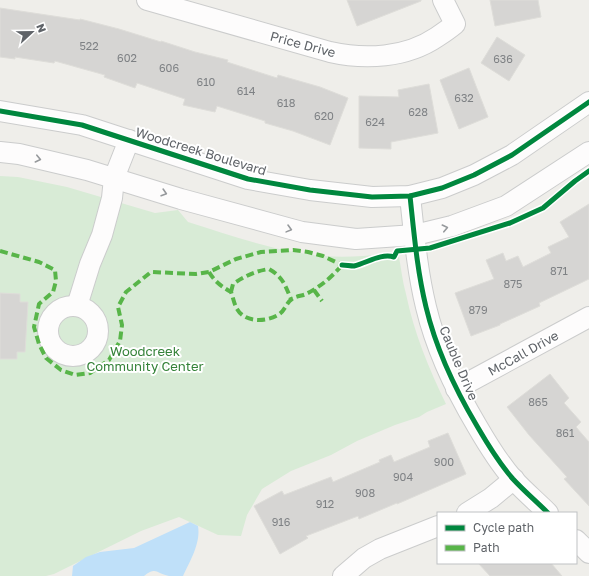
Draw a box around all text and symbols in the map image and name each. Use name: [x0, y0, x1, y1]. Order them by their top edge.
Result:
north arrow: [12, 12, 52, 52]
text: N: [34, 22, 49, 34]
street label: Price Drive: [268, 28, 338, 60]
house number: 522: [79, 39, 99, 52]
house number: 602: [117, 51, 137, 64]
house number: 636: [493, 52, 513, 65]
house number: 606: [159, 61, 179, 74]
house number: 610: [197, 75, 216, 88]
house number: 614: [237, 84, 256, 97]
house number: 632: [454, 91, 474, 104]
house number: 618: [277, 96, 296, 109]
house number: 628: [408, 105, 428, 118]
house number: 620: [314, 109, 334, 122]
house number: 624: [365, 115, 385, 128]
street label: Woodcreek Boulevard: [134, 123, 268, 179]
one-way arrow: [35, 154, 42, 162]
one-way arrow: [160, 189, 167, 197]
one-way arrow: [285, 224, 292, 233]
one-way arrow: [442, 225, 448, 233]
house number: 871: [550, 264, 568, 277]
house number: 875: [504, 277, 522, 290]
house number: 879: [468, 303, 488, 316]
street label: Cauble Drive: [436, 323, 482, 403]
street label: McCall Drive: [485, 327, 561, 379]
park label: Woodcreek Community Center: [86, 343, 204, 374]
house number: 865: [528, 395, 548, 408]
house number: 861: [556, 426, 574, 439]
house number: 900: [434, 455, 454, 468]
house number: 904: [393, 470, 413, 483]
house number: 908: [355, 486, 375, 499]
house number: 912: [316, 497, 334, 510]
legend: [437, 512, 577, 564]
house number: 916: [272, 515, 291, 528]
text: Cycle path: [473, 520, 534, 535]
text: Path: [473, 540, 500, 555]

